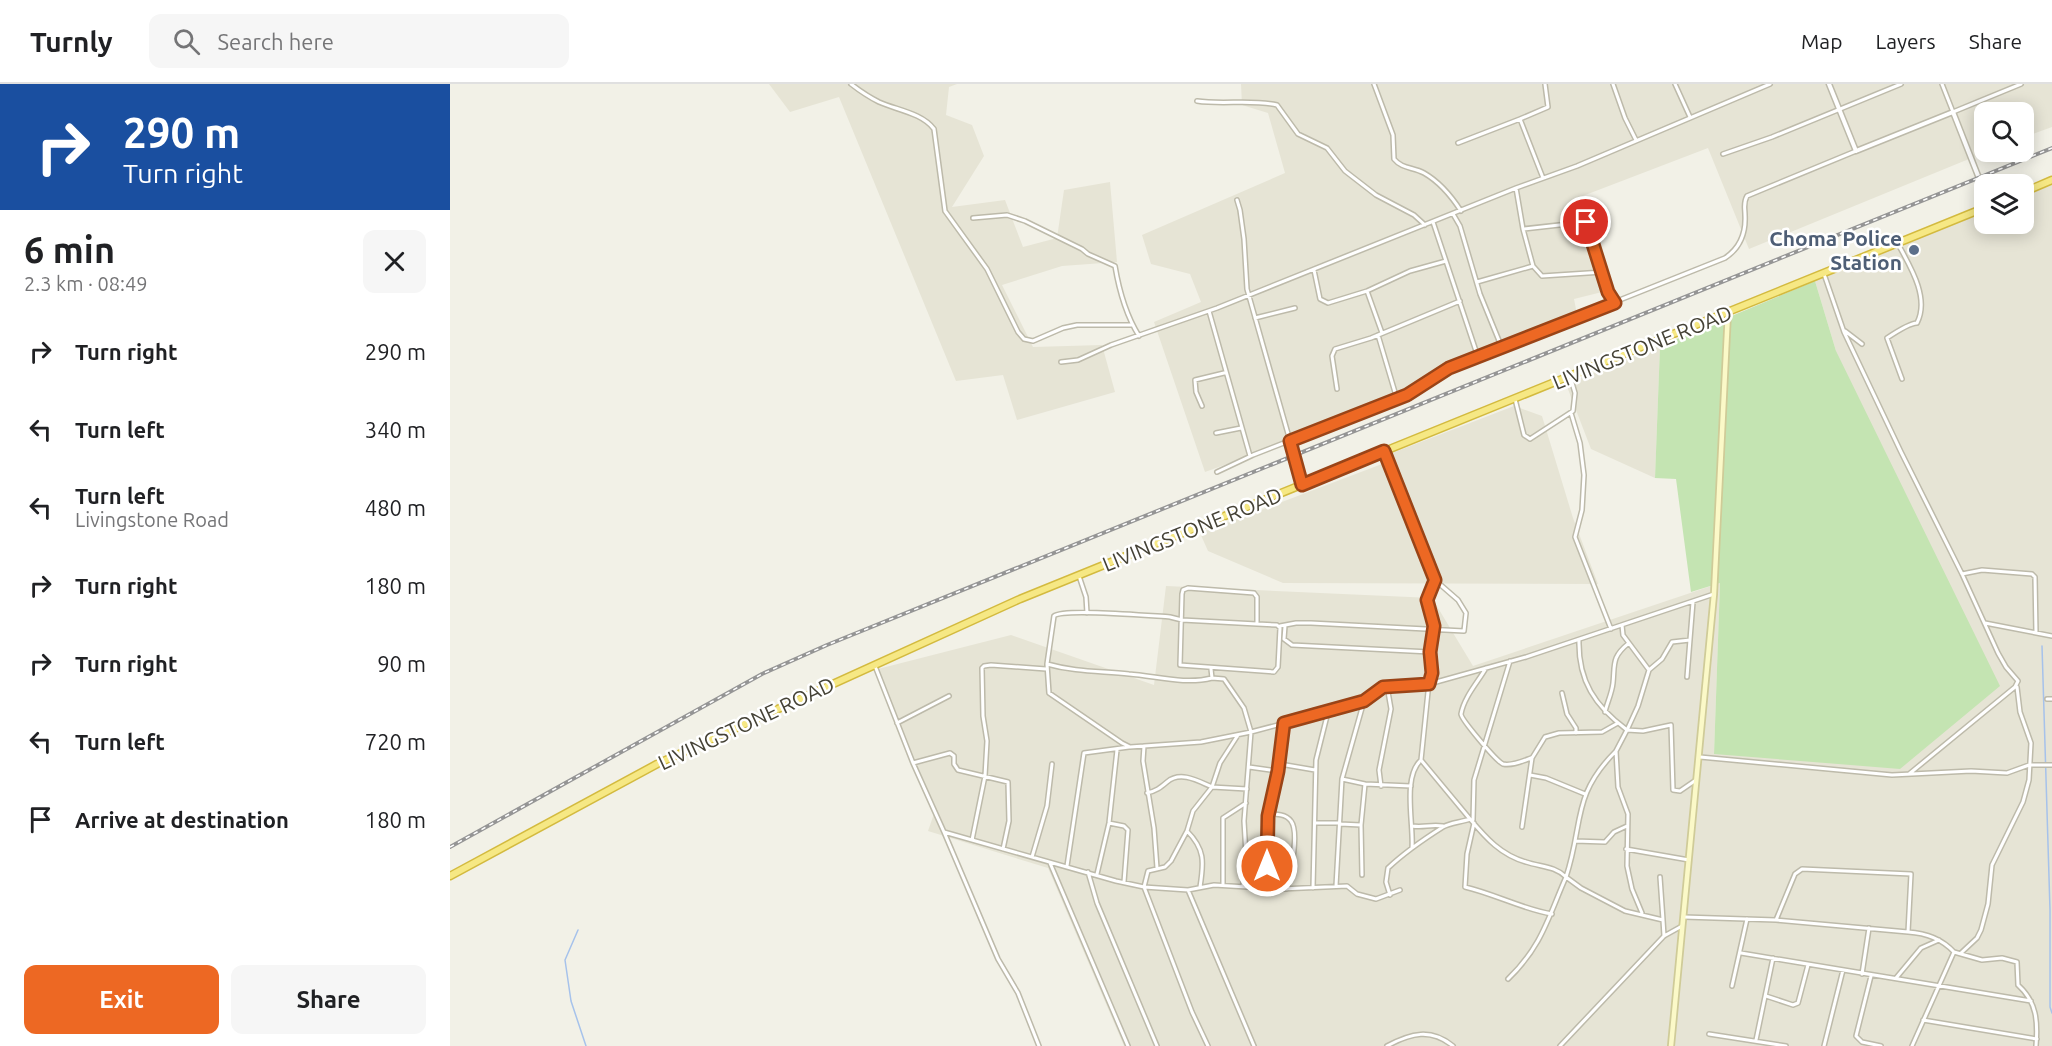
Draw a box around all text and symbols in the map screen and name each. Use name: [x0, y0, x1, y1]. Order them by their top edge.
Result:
search box: [149, 14, 569, 68]
icon: search: [170, 25, 203, 58]
text: Turnly: [30, 26, 113, 57]
text: Search here: [218, 29, 334, 54]
text: Map: [1801, 29, 1842, 53]
text: Layers: [1875, 29, 1936, 53]
text: Share: [1969, 29, 2022, 53]
map controls: [1974, 102, 2034, 234]
button: search: [1974, 102, 2034, 162]
icon: right: [24, 108, 102, 186]
text: 290 m: [123, 109, 240, 156]
text: Turn right: [123, 158, 243, 188]
button: layers: [1974, 174, 2034, 234]
pin: [1560, 196, 1611, 247]
icon: arrive: [1569, 205, 1602, 238]
place label: Choma Police Station: [1769, 226, 1902, 274]
text: 6 min: [24, 229, 115, 270]
button: close: [363, 230, 426, 293]
marker: Choma Police Station: [1907, 243, 1921, 257]
text: 2.3 km · 08:49: [24, 272, 148, 295]
street label: LIVINGSTONE ROAD: [1549, 300, 1735, 394]
icon: right: [24, 335, 57, 368]
text: Turn right: [75, 339, 177, 364]
text: 290 m: [365, 339, 426, 364]
icon: left: [24, 413, 57, 446]
text: Turn left: [75, 417, 165, 442]
text: 340 m: [365, 417, 426, 442]
street label: LIVINGSTONE ROAD: [1099, 482, 1285, 576]
text: Turn left: [75, 483, 165, 508]
icon: left: [24, 491, 57, 524]
text: 480 m: [365, 495, 426, 520]
text: Livingstone Road: [75, 508, 229, 531]
icon: right: [24, 569, 57, 602]
text: Turn right: [75, 573, 177, 598]
text: 180 m: [365, 573, 426, 598]
icon: right: [24, 647, 57, 680]
text: Turn right: [75, 651, 177, 676]
text: 90 m: [377, 651, 426, 676]
street label: LIVINGSTONE ROAD: [654, 672, 838, 774]
icon: left: [24, 725, 57, 758]
text: Turn left: [75, 729, 165, 754]
text: 720 m: [365, 729, 426, 754]
icon: arrive: [24, 803, 57, 836]
text: Arrive at destination: [75, 807, 289, 832]
text: 180 m: [365, 807, 426, 832]
position arrow: [1235, 834, 1299, 898]
button: Exit: [24, 965, 219, 1034]
button: Share: [231, 965, 426, 1034]

